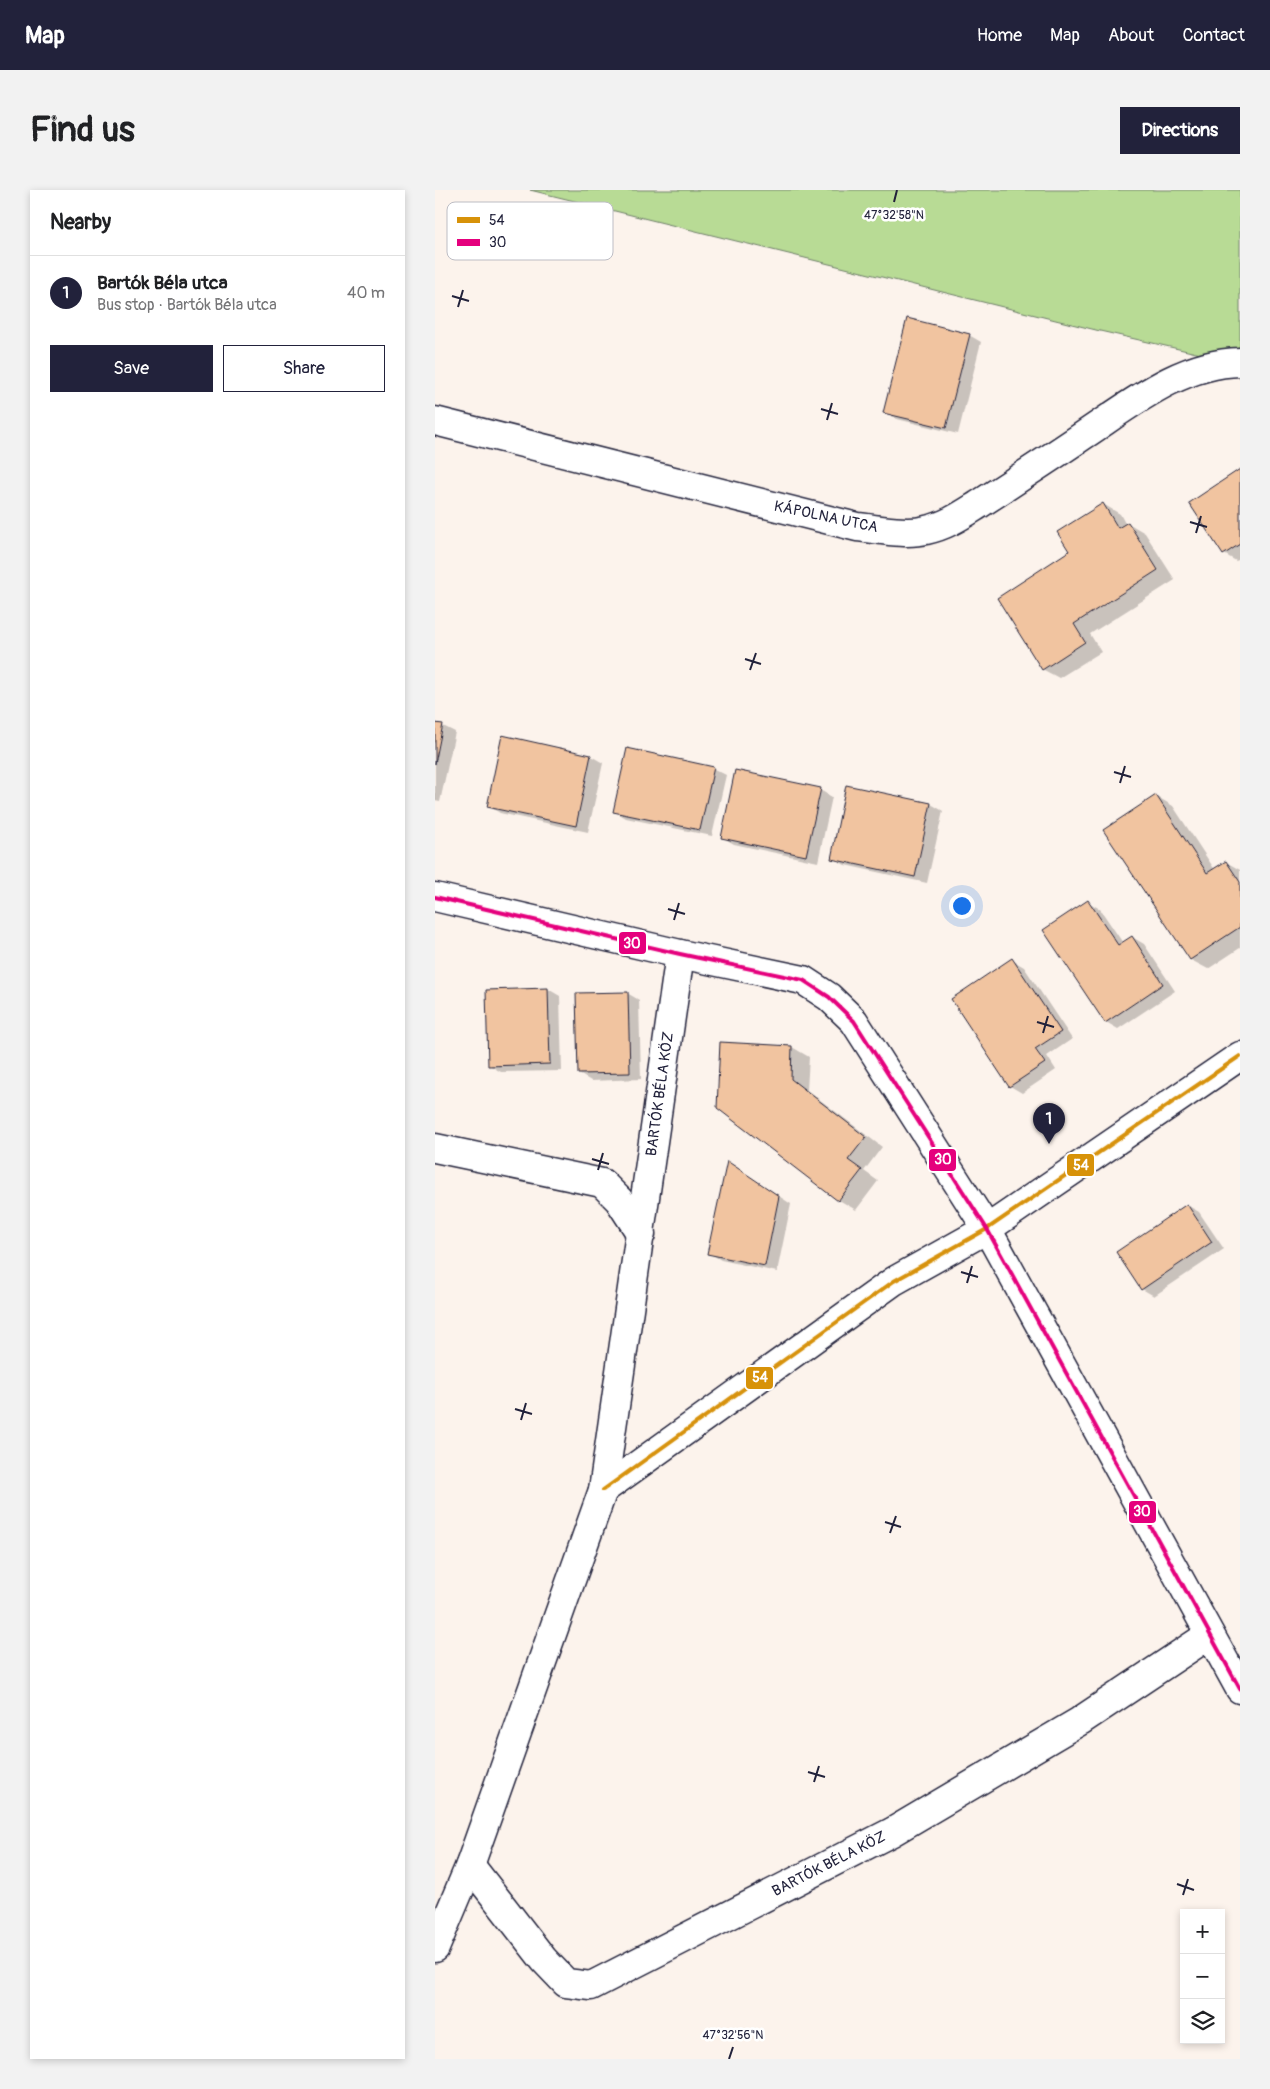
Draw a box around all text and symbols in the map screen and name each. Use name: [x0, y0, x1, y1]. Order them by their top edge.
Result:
text: Map: [25, 21, 65, 50]
text: Home: [977, 24, 1022, 47]
text: Map: [1050, 24, 1080, 47]
text: About: [1108, 24, 1154, 47]
text: Contact: [1182, 24, 1245, 47]
button: Directions: [1120, 107, 1240, 154]
text: Find us: [30, 108, 135, 152]
legend: [447, 202, 613, 260]
text: 47°32'58"N: [864, 208, 924, 223]
text: Nearby: [50, 209, 111, 236]
text: 54: [489, 212, 505, 229]
text: 30: [489, 234, 506, 251]
text: Bartók Béla utca: [97, 271, 228, 295]
text: 1: [63, 283, 69, 303]
text: 40 m: [347, 283, 385, 303]
text: Bus stop · Bartók Béla utca: [97, 295, 277, 315]
button: Save: [50, 345, 213, 392]
button: Share: [223, 345, 385, 392]
street label: KÁPOLNA UTCA: [772, 497, 880, 537]
your location: [949, 893, 975, 919]
line badge: 30: [618, 931, 647, 955]
text: 30: [623, 935, 641, 952]
street label: BARTÓK BÉLA KÖZ: [642, 1031, 678, 1157]
pin: 1: [1033, 1103, 1065, 1144]
line badge: 30: [928, 1148, 957, 1172]
text: 30: [934, 1151, 952, 1168]
line badge: 54: [1066, 1153, 1095, 1177]
text: 54: [1073, 1157, 1090, 1174]
line badge: 54: [745, 1366, 774, 1390]
text: 54: [752, 1369, 769, 1386]
line badge: 30: [1128, 1500, 1157, 1524]
text: 30: [1133, 1503, 1151, 1520]
street label: BARTÓK BÉLA KÖZ: [769, 1827, 889, 1901]
map controls: [1180, 1909, 1225, 2044]
button: +: [1180, 1909, 1225, 1954]
button: −: [1180, 1954, 1225, 1999]
button: layers: [1180, 1999, 1225, 2044]
text: 47°32'56"N: [703, 2028, 763, 2043]

